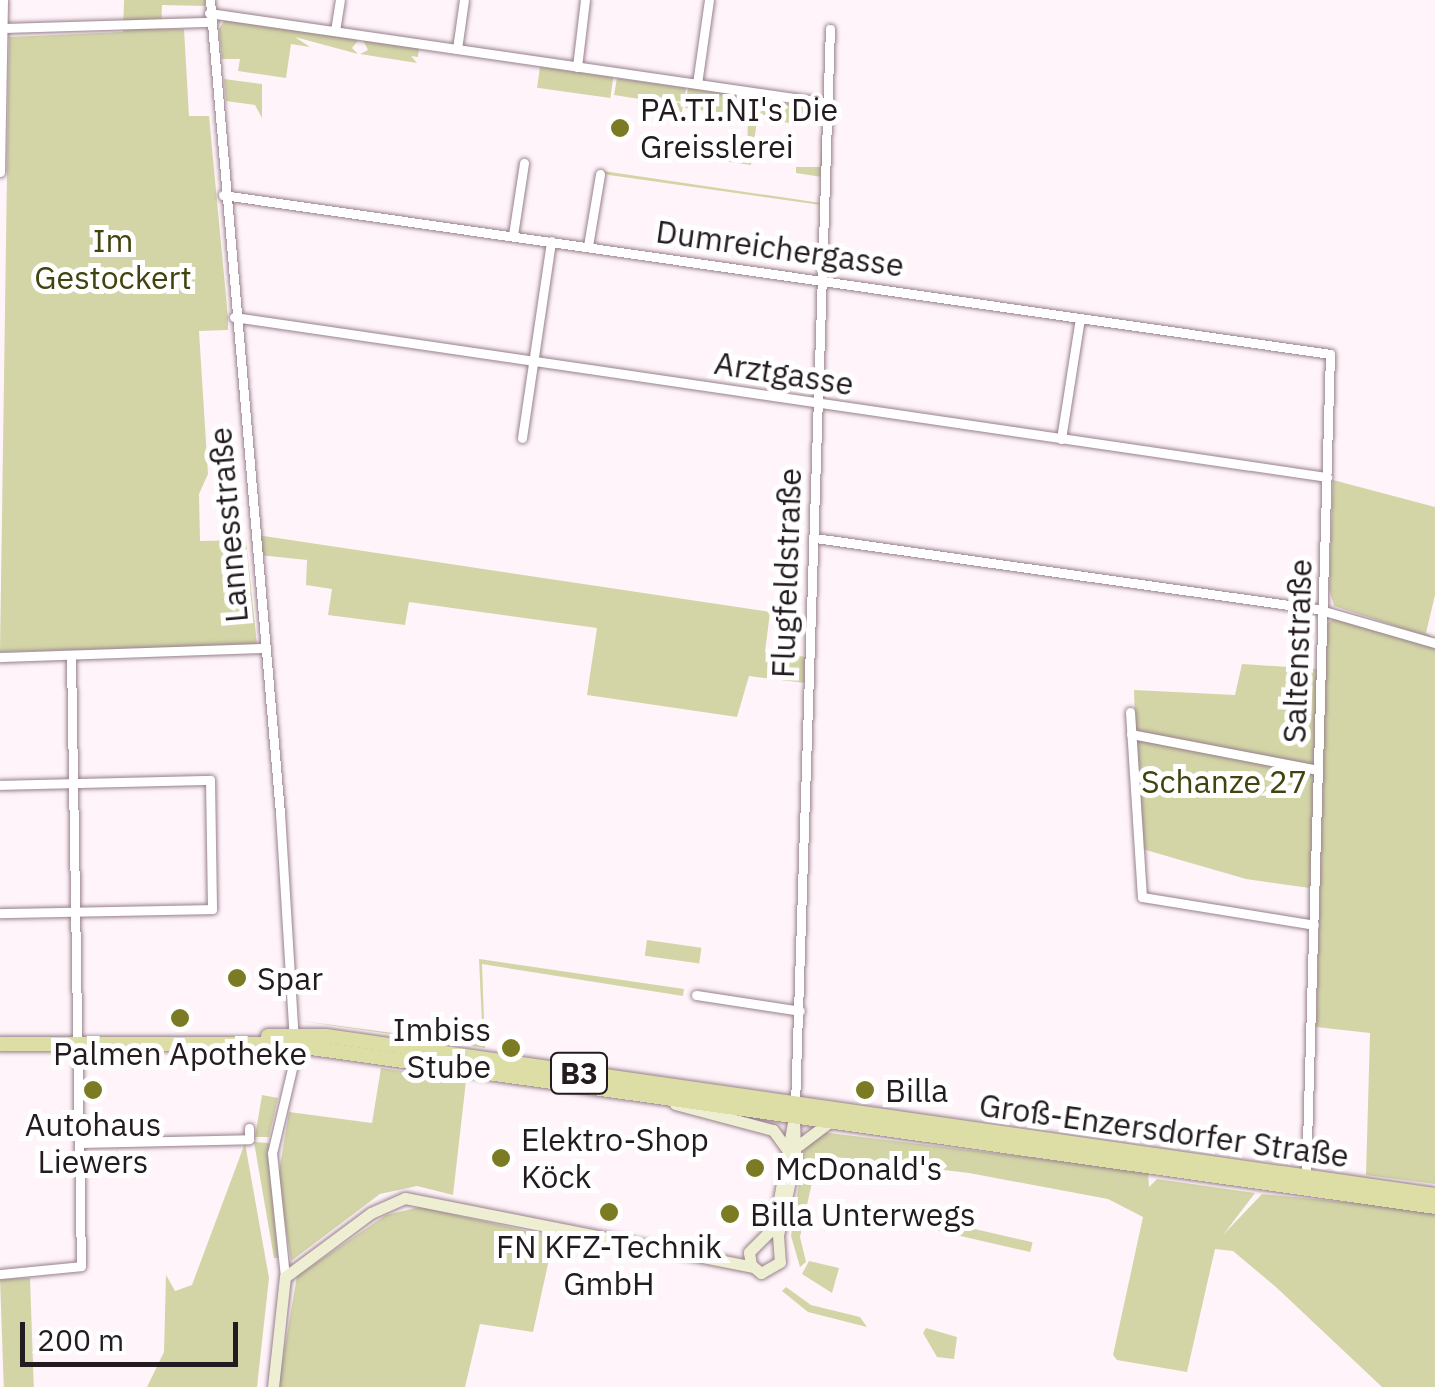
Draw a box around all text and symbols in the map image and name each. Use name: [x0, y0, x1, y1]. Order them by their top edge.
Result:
place label: PA.TI.NI's Die Greisslerei: [640, 91, 838, 166]
marker: PA.TI.NI's Die Greisslerei: [609, 117, 631, 139]
street label: Dumreichergasse: [654, 212, 906, 284]
park label: Im Gestockert: [34, 222, 192, 297]
street label: Arztgasse: [712, 343, 856, 403]
street label: Lannesstraße: [200, 426, 256, 624]
street label: Flugfeldstraße: [763, 467, 809, 679]
street label: Saltenstraße: [1275, 558, 1319, 744]
park label: Schanze 27: [1141, 762, 1307, 800]
place label: Spar: [257, 959, 323, 997]
marker: Spar: [226, 967, 248, 989]
marker: Palmen Apotheke: [169, 1007, 191, 1029]
place label: Imbiss Stube: [393, 1011, 491, 1086]
place label: Palmen Apotheke: [53, 1034, 307, 1072]
marker: Imbiss Stube: [500, 1037, 522, 1059]
road number: B3: [549, 1048, 609, 1098]
place label: Billa: [885, 1071, 948, 1109]
marker: Autohaus Liewers: [82, 1079, 104, 1101]
marker: Billa: [854, 1079, 876, 1101]
street label: Groß-Enzersdorfer Straße: [977, 1085, 1351, 1175]
place label: Autohaus Liewers: [25, 1106, 161, 1181]
place label: Elektro-Shop Köck: [521, 1121, 709, 1196]
marker: Elektro-Shop Köck: [490, 1147, 512, 1169]
place label: McDonald's: [775, 1149, 942, 1187]
marker: McDonald's: [744, 1157, 766, 1179]
place label: Billa Unterwegs: [750, 1195, 976, 1233]
marker: FN KFZ-Technik GmbH: [598, 1201, 620, 1223]
marker: Billa Unterwegs: [719, 1203, 741, 1225]
place label: FN KFZ-Technik GmbH: [496, 1228, 722, 1303]
scale bar: [25, 1302, 242, 1364]
text: 200 m: [37, 1320, 124, 1359]

